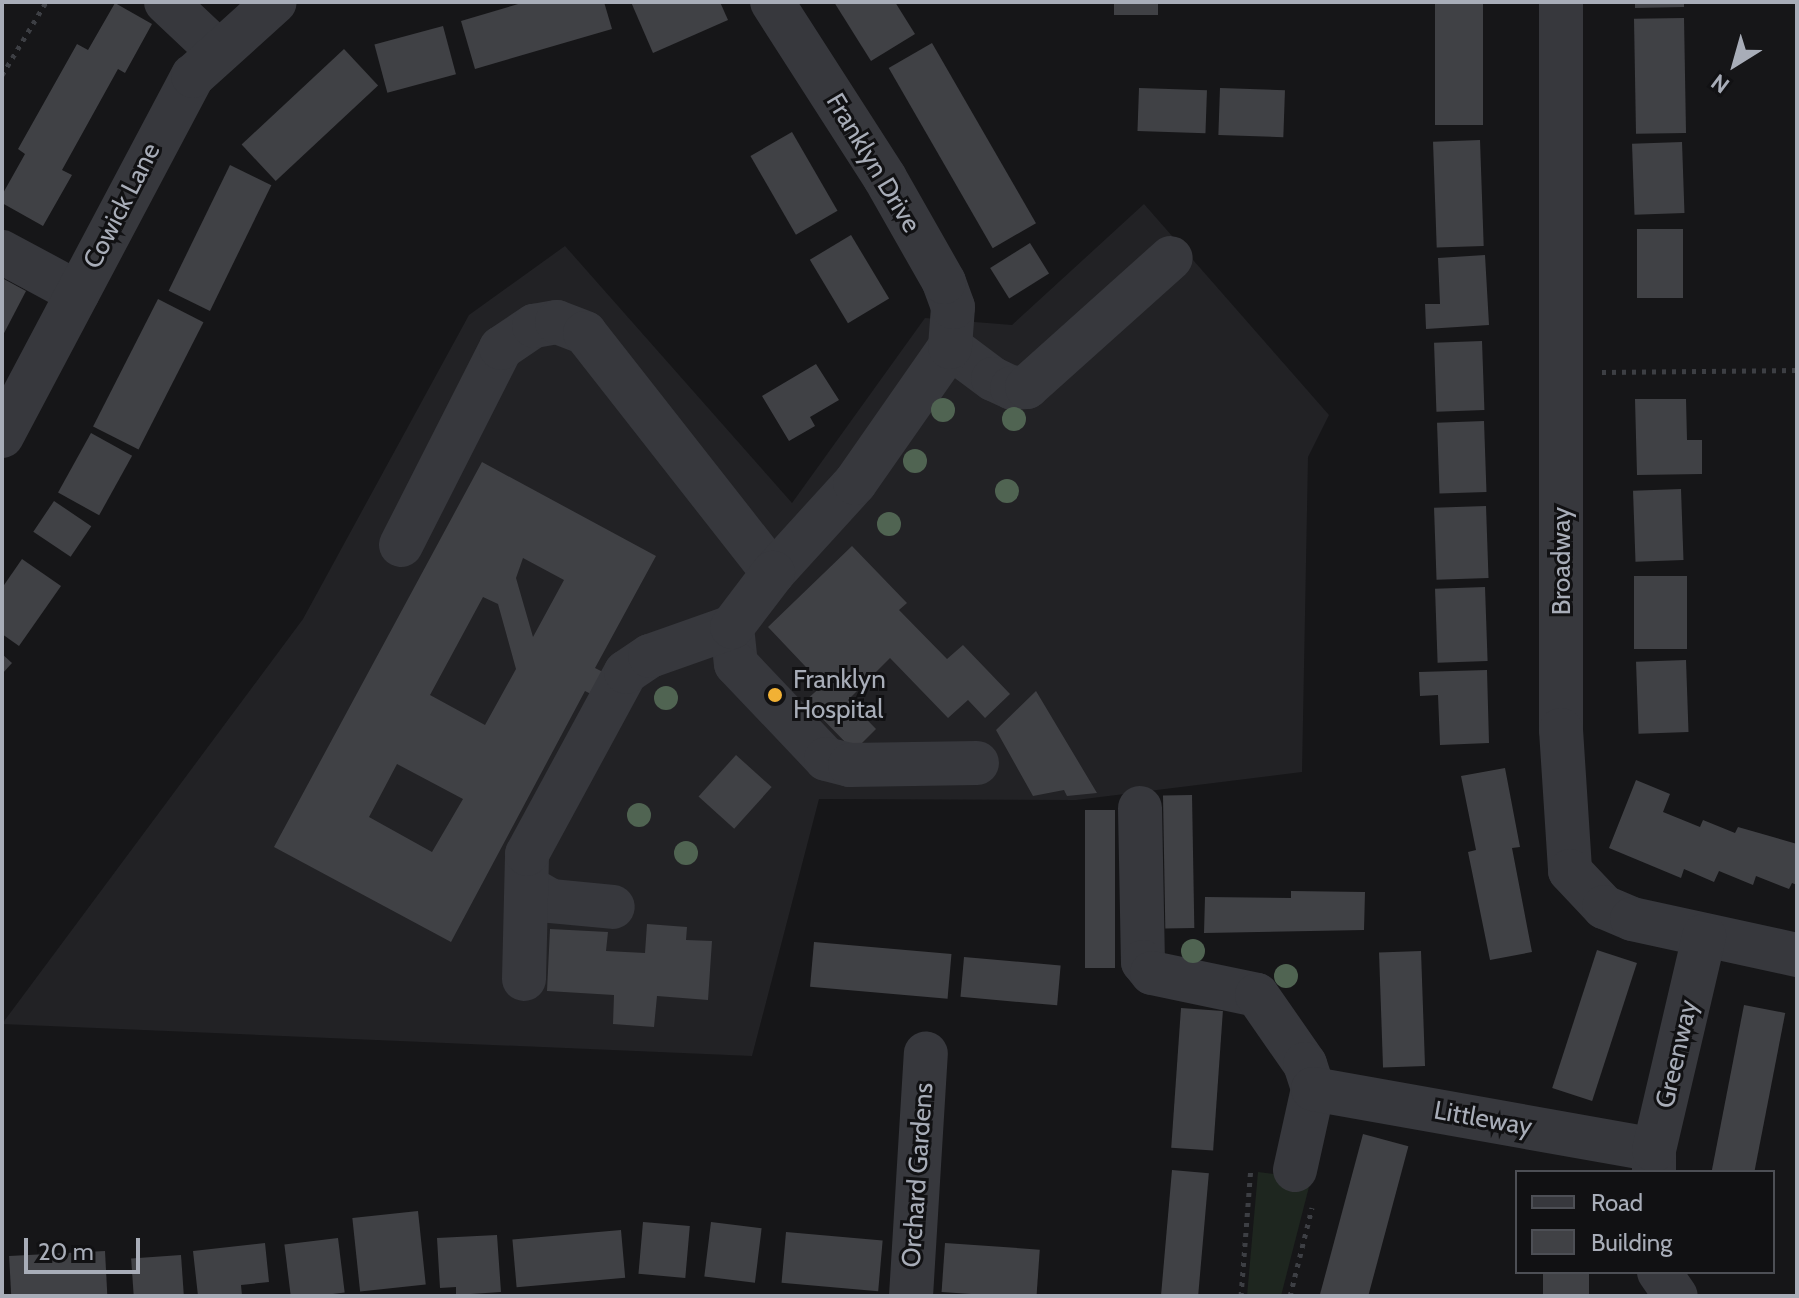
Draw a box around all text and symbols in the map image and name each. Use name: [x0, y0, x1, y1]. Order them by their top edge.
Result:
north arrow: [1695, 24, 1775, 104]
text: N: [1706, 68, 1735, 99]
street label: Franklyn Drive: [819, 88, 927, 238]
street label: Cowick Lane: [77, 138, 167, 274]
street label: Broadway: [1546, 507, 1578, 615]
place label: Franklyn Hospital: [793, 664, 886, 726]
marker: Franklyn Hospital: [764, 684, 786, 706]
street label: Greenway: [1649, 997, 1705, 1111]
street label: Orchard Gardens: [896, 1082, 940, 1268]
street label: Littleway: [1431, 1095, 1535, 1143]
legend: [1515, 1170, 1775, 1274]
text: Road: [1591, 1188, 1643, 1217]
scale bar: [28, 1222, 144, 1272]
text: Building: [1591, 1228, 1672, 1257]
text: 20 m: [38, 1237, 94, 1266]

